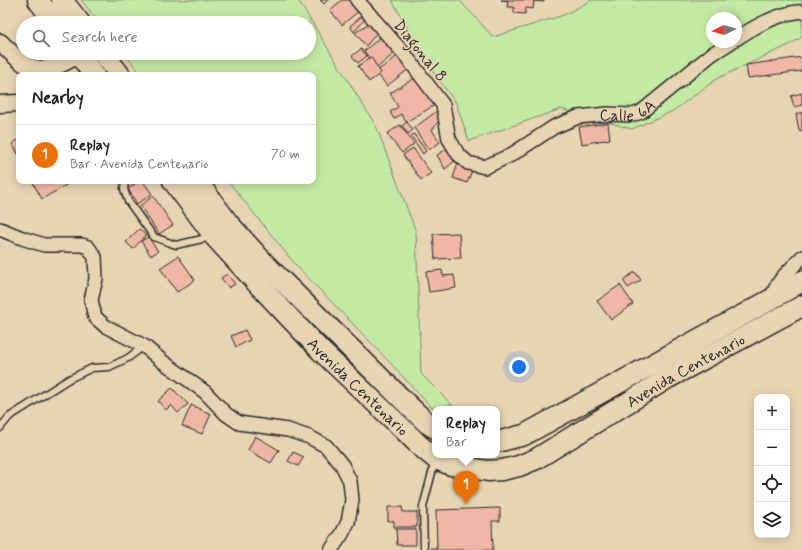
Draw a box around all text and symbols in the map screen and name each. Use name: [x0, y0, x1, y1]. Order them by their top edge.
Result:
north arrow: [706, 12, 742, 48]
search box: [16, 16, 316, 60]
street label: Diagonal 8: [388, 16, 451, 87]
icon: search: [30, 27, 52, 49]
text: Search here: [62, 28, 138, 48]
text: Nearby: [32, 87, 84, 109]
street label: Calle 6A: [599, 95, 660, 127]
text: Replay: [70, 136, 110, 156]
text: 1: [42, 146, 48, 163]
text: 70 m: [271, 146, 300, 163]
text: Bar · Avenida Centenario: [70, 156, 208, 173]
street label: Avenida Centenario: [623, 330, 749, 413]
street label: Avenida Centenario: [302, 334, 413, 441]
your location: [509, 357, 529, 377]
map controls: [754, 394, 790, 538]
button: +: [754, 394, 790, 430]
popup: [432, 406, 500, 458]
text: Replay: [446, 414, 486, 434]
button: −: [754, 430, 790, 466]
text: Bar: [446, 434, 466, 451]
button: locate: [754, 466, 790, 502]
pin: 1: [453, 471, 479, 504]
button: layers: [754, 502, 790, 538]

